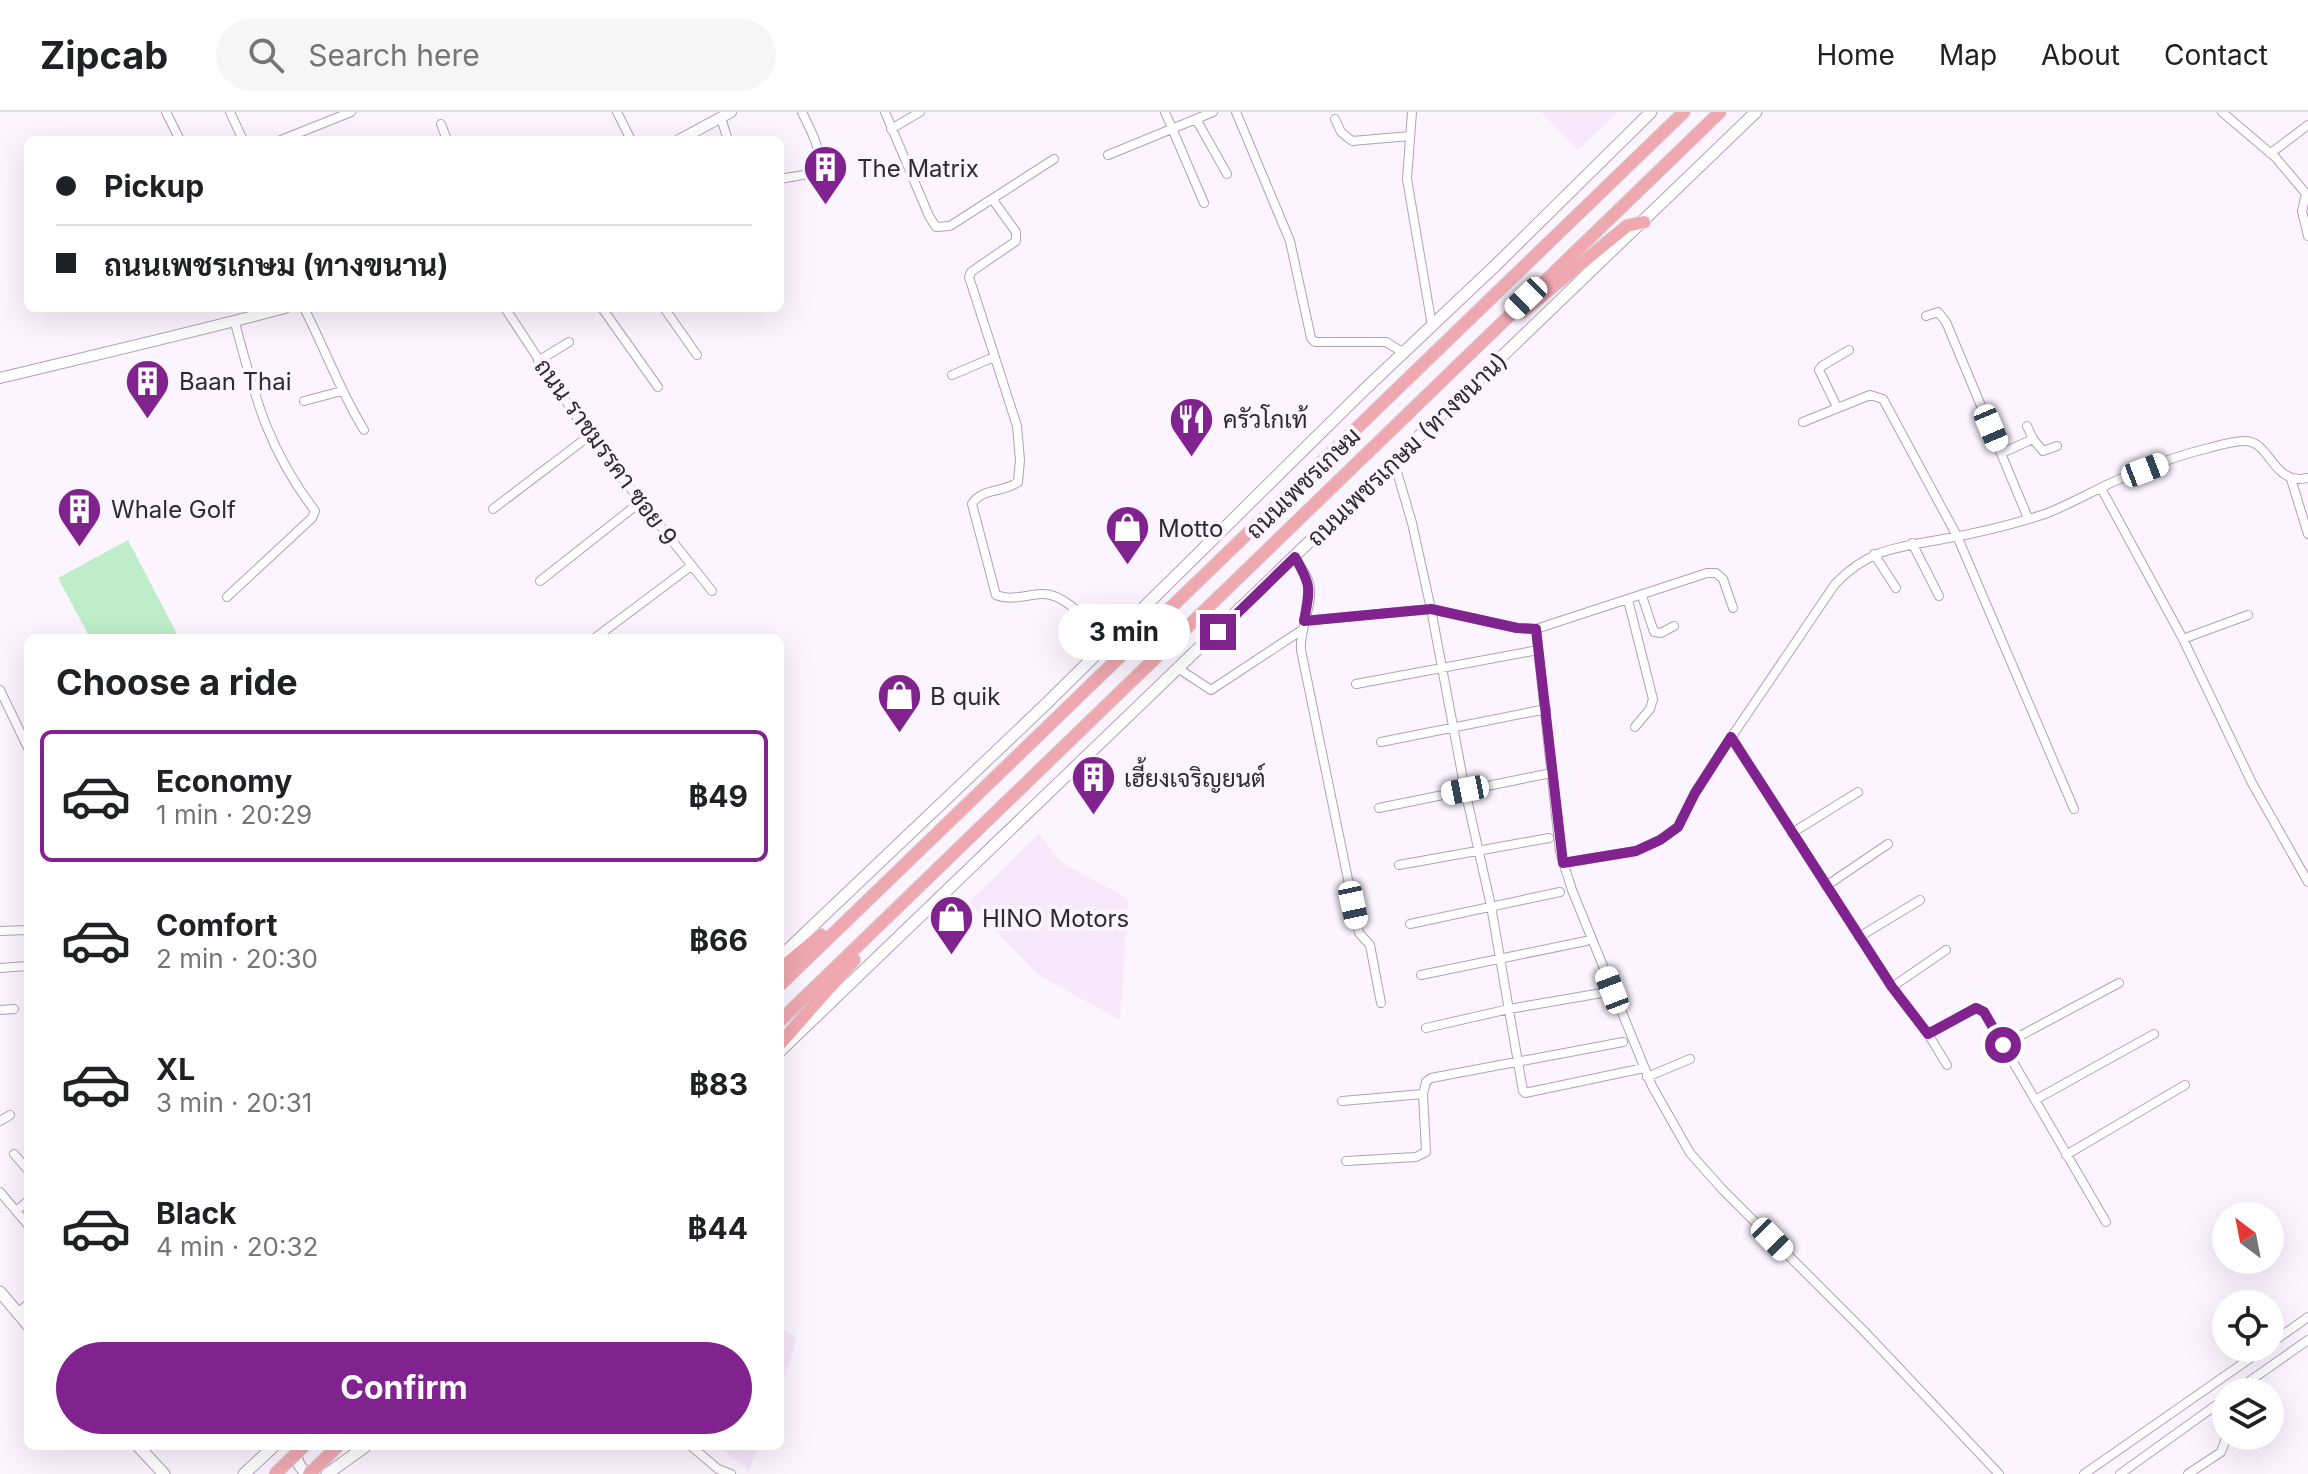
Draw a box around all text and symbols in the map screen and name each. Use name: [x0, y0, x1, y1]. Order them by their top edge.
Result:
search box: [216, 19, 776, 91]
text: Zipcab: [40, 32, 168, 78]
icon: search: [244, 33, 288, 77]
text: Search here: [308, 37, 480, 73]
text: Home: [1816, 38, 1895, 72]
text: Map: [1939, 38, 1997, 72]
text: About: [2041, 38, 2120, 72]
text: Contact: [2164, 38, 2268, 72]
building icon: The Matrix: [802, 144, 850, 207]
place label: The Matrix: [857, 154, 979, 183]
text: Pickup: [104, 168, 204, 204]
text: ถนนเพชรเกษม (ทางขนาน): [104, 247, 449, 283]
car: [1500, 273, 1552, 323]
street label: ถนนเพชรเกษม (ทางขนาน): [1301, 346, 1513, 552]
street label: ถนน ราชมรรคา ซอย 9: [528, 353, 684, 551]
building icon: Baan Thai: [124, 357, 172, 420]
place label: Baan Thai: [179, 367, 292, 396]
restaurant icon: ครัวโกเท้: [1168, 395, 1216, 458]
car: [1971, 401, 2011, 455]
place label: ครัวโกเท้: [1223, 404, 1308, 434]
street label: ถนนเพชรเกษม: [1240, 421, 1366, 545]
car: [2118, 450, 2172, 490]
building icon: Whale Golf: [56, 485, 104, 548]
place label: Whale Golf: [111, 495, 236, 524]
shop icon: Motto: [1103, 504, 1151, 567]
place label: Motto: [1158, 514, 1223, 543]
callout: 3 min: [1058, 604, 1190, 660]
route end: [1200, 614, 1236, 650]
text: 3 min: [1089, 616, 1159, 647]
text: Choose a ride: [56, 660, 298, 704]
shop icon: B quik: [875, 672, 923, 735]
place label: B quik: [930, 682, 1000, 711]
building icon: เฮี้ยงเจริญยนต์: [1069, 754, 1117, 817]
place label: เฮี้ยงเจริญยนต์: [1124, 757, 1266, 793]
icon: car: [60, 760, 132, 832]
text: Economy: [156, 763, 292, 799]
car: [1439, 774, 1491, 806]
text: ฿49: [688, 778, 748, 814]
text: 1 min · 20:29: [156, 799, 312, 830]
car: [1336, 879, 1370, 931]
shop icon: HINO Motors: [927, 894, 975, 957]
icon: car: [60, 904, 132, 976]
place label: HINO Motors: [982, 904, 1129, 933]
text: Comfort: [156, 907, 277, 943]
text: ฿66: [689, 922, 748, 958]
text: 2 min · 20:30: [156, 943, 318, 974]
car: [1592, 963, 1632, 1017]
route start: [1985, 1027, 2021, 1063]
icon: car: [60, 1048, 132, 1120]
text: XL: [156, 1051, 195, 1087]
text: ฿83: [689, 1066, 748, 1102]
text: 3 min · 20:31: [156, 1087, 312, 1118]
icon: car: [60, 1192, 132, 1264]
text: Black: [156, 1195, 236, 1231]
north arrow: [2212, 1202, 2284, 1274]
map controls: [2212, 1202, 2284, 1450]
text: ฿44: [688, 1210, 748, 1246]
car: [1747, 1213, 1797, 1265]
text: 4 min · 20:32: [156, 1231, 318, 1262]
button: locate: [2212, 1290, 2284, 1362]
button: Confirm: [56, 1342, 752, 1434]
button: layers: [2212, 1378, 2284, 1450]

